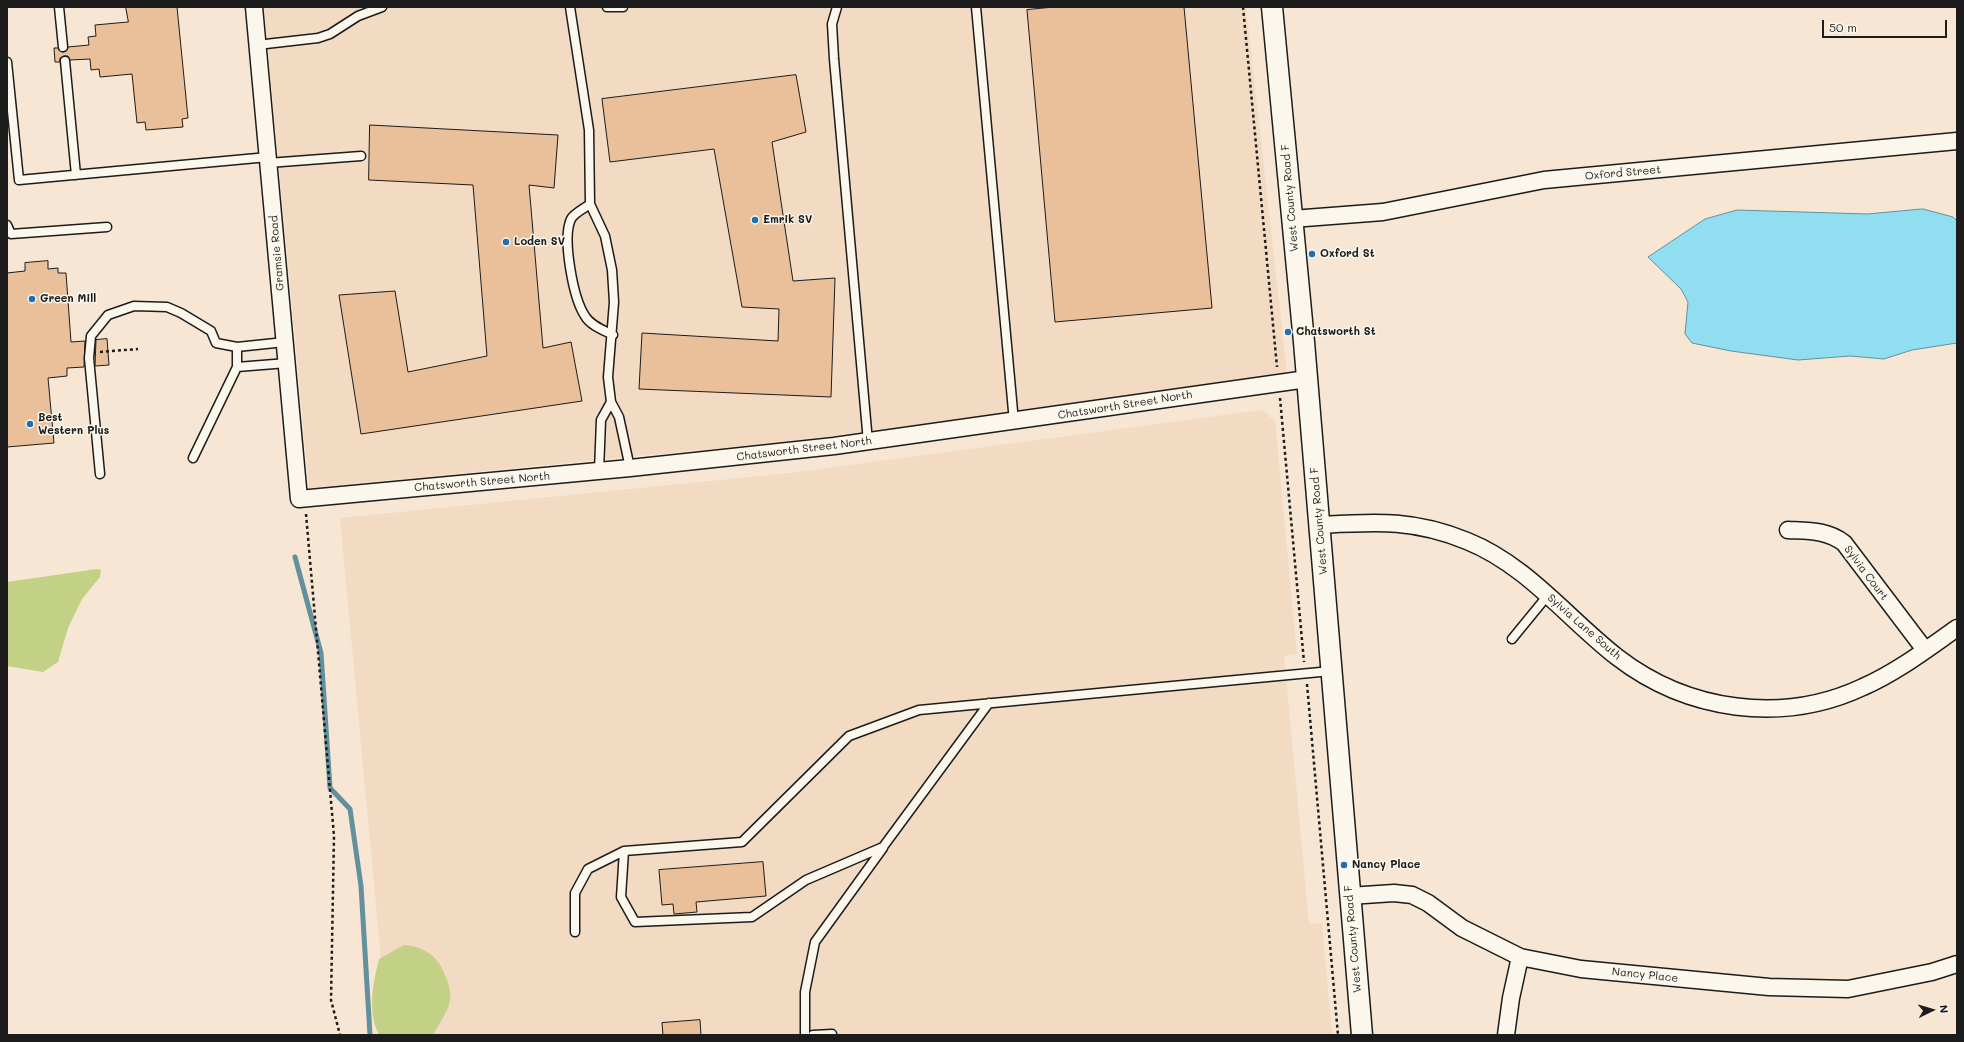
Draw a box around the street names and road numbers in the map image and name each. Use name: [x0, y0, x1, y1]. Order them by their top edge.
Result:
street label: West County Road F: [1279, 144, 1301, 252]
street label: Oxford Street: [1584, 163, 1662, 183]
street label: Gramsie Road: [267, 215, 287, 291]
street label: Chatsworth Street North: [1057, 388, 1193, 422]
street label: Chatsworth Street North: [736, 434, 872, 464]
street label: West County Road F: [1308, 467, 1330, 575]
street label: Chatsworth Street North: [414, 469, 550, 495]
street label: Sylvia Court: [1841, 543, 1891, 603]
street label: Sylvia Lane South: [1545, 591, 1623, 663]
street label: West County Road F: [1342, 885, 1364, 993]
street label: Nancy Place: [1611, 965, 1679, 985]

